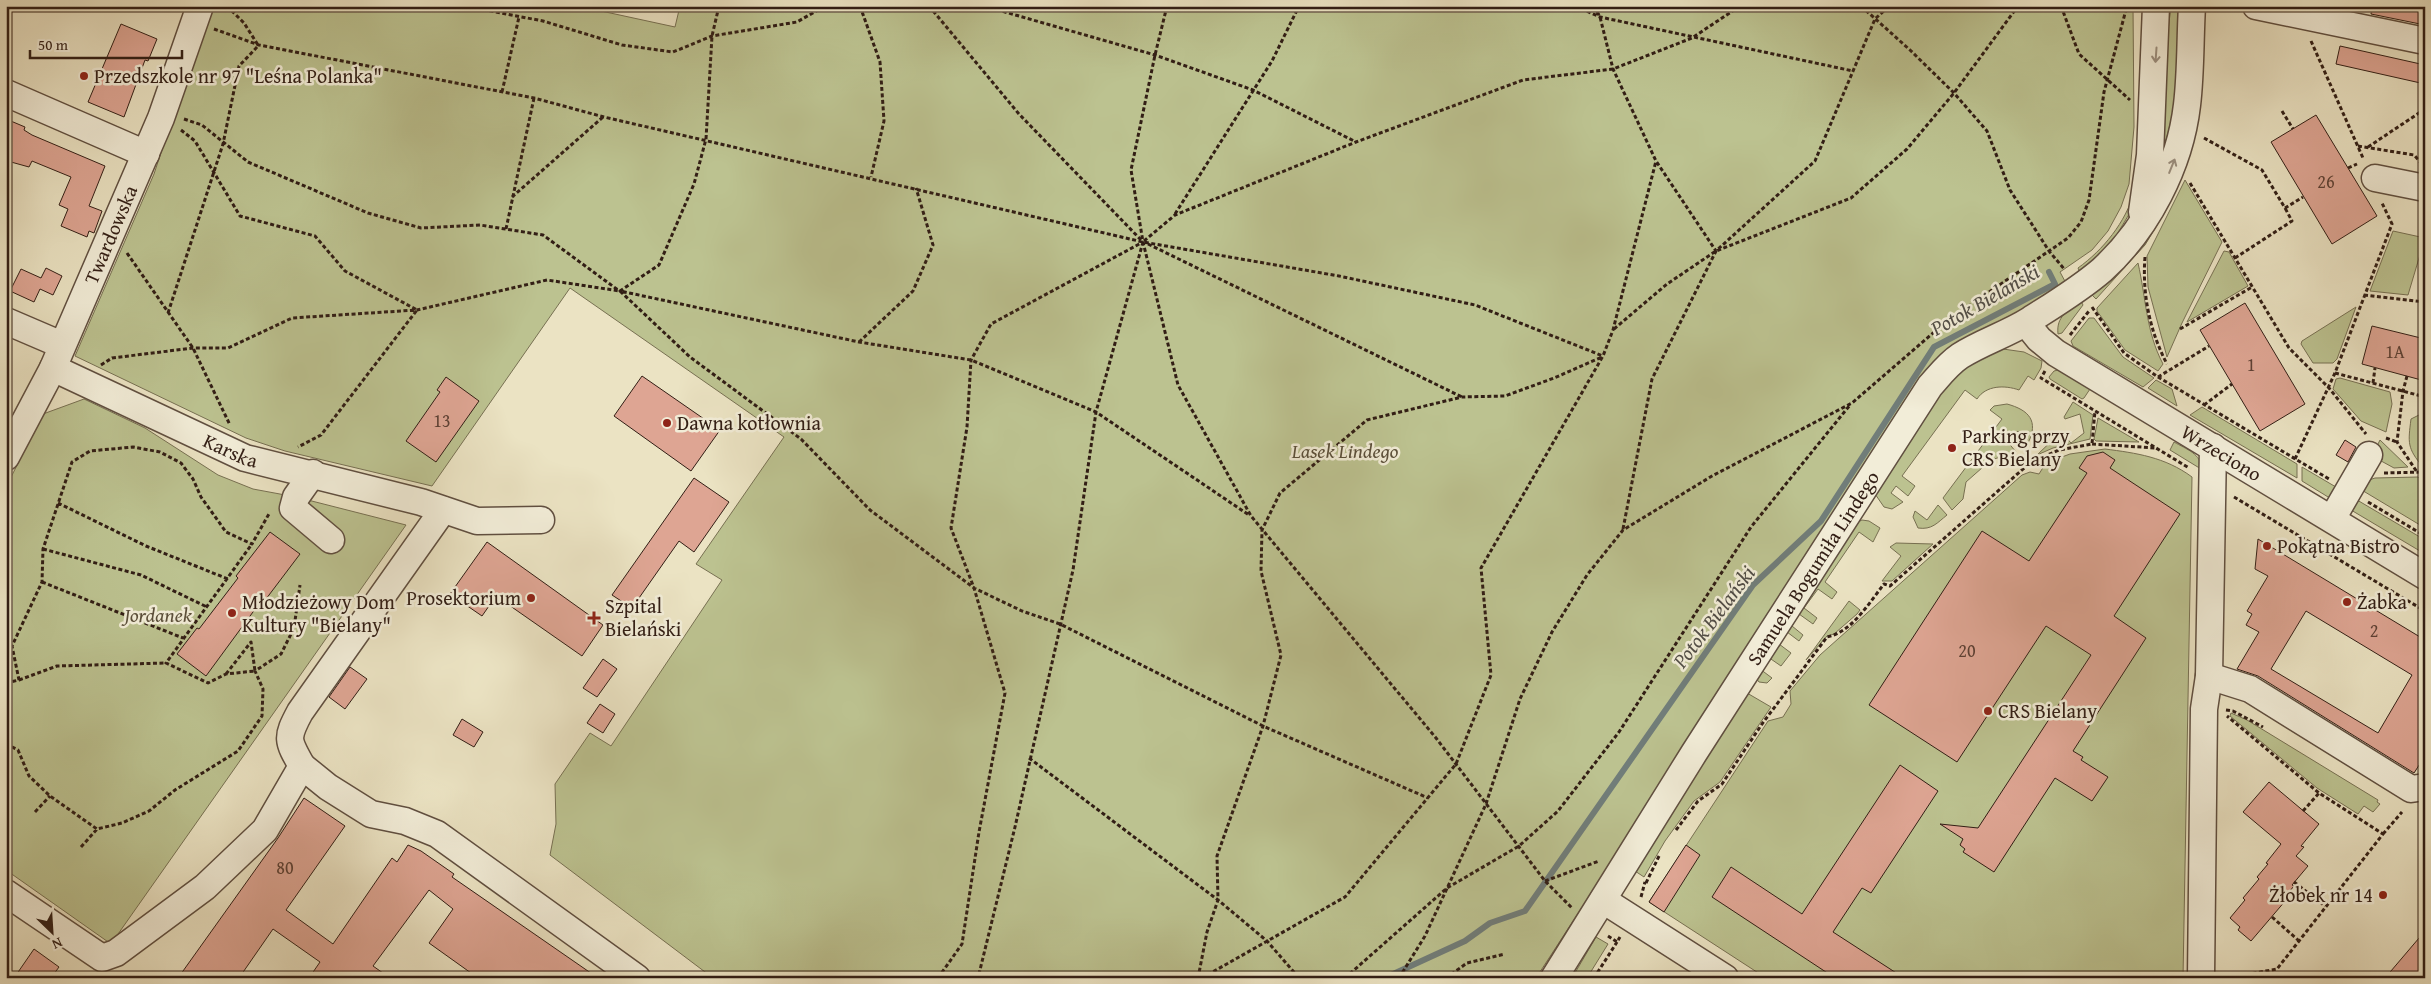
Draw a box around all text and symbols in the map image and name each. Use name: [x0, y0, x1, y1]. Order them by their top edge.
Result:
scale bar: [30, 28, 182, 60]
text: 50 m: [38, 34, 69, 55]
one-way arrow: [2151, 47, 2160, 63]
place label: Przedszkole nr 97 "Leśna Polanka": [94, 61, 382, 90]
marker: Przedszkole nr 97 "Leśna Polanka": [78, 70, 90, 82]
one-way arrow: [2167, 159, 2177, 174]
house number: 26: [2317, 168, 2335, 195]
street label: Twardowska: [76, 180, 145, 288]
water label: Potok Bielański: [1924, 256, 2045, 344]
house number: 1A: [2385, 338, 2405, 365]
house number: 1: [2247, 351, 2255, 378]
house number: 13: [433, 407, 451, 434]
place label: Dawna kotłownia: [677, 408, 821, 437]
marker: Dawna kotłownia: [661, 417, 673, 429]
street label: Wrzeciono: [2176, 417, 2268, 488]
place label: Parking przy CRS Bielany: [1962, 421, 2070, 473]
street label: Karska: [199, 425, 261, 475]
park label: Lasek Lindego: [1291, 436, 1399, 465]
marker: Parking przy CRS Bielany: [1946, 442, 1958, 454]
street label: Samuela Bogumiła Lindego: [1739, 465, 1886, 671]
place label: Pokątna Bistro: [2277, 531, 2400, 560]
marker: Pokątna Bistro: [2261, 540, 2273, 552]
water label: Potok Bielański: [1664, 559, 1763, 675]
place label: Prosektorium: [406, 583, 522, 612]
place label: Młodzieżowy Dom Kultury "Bielany": [242, 587, 395, 639]
place label: Żabka: [2357, 587, 2408, 616]
place label: Szpital Bielański: [605, 591, 682, 643]
marker: Prosektorium: [525, 592, 537, 604]
marker: Żabka: [2341, 596, 2353, 608]
park label: Jordanek: [121, 600, 193, 629]
marker: Młodzieżowy Dom Kultury "Bielany": [226, 607, 238, 619]
marker: Szpital Bielański: [587, 611, 601, 625]
house number: 2: [2370, 617, 2378, 644]
house number: 20: [1958, 637, 1976, 664]
place label: CRS Bielany: [1998, 696, 2097, 725]
marker: CRS Bielany: [1982, 705, 1994, 717]
house number: 80: [276, 854, 294, 881]
place label: Żłobek nr 14: [2269, 880, 2373, 909]
marker: Żłobek nr 14: [2377, 889, 2389, 901]
north arrow: [28, 906, 78, 956]
text: N: [48, 933, 66, 955]

